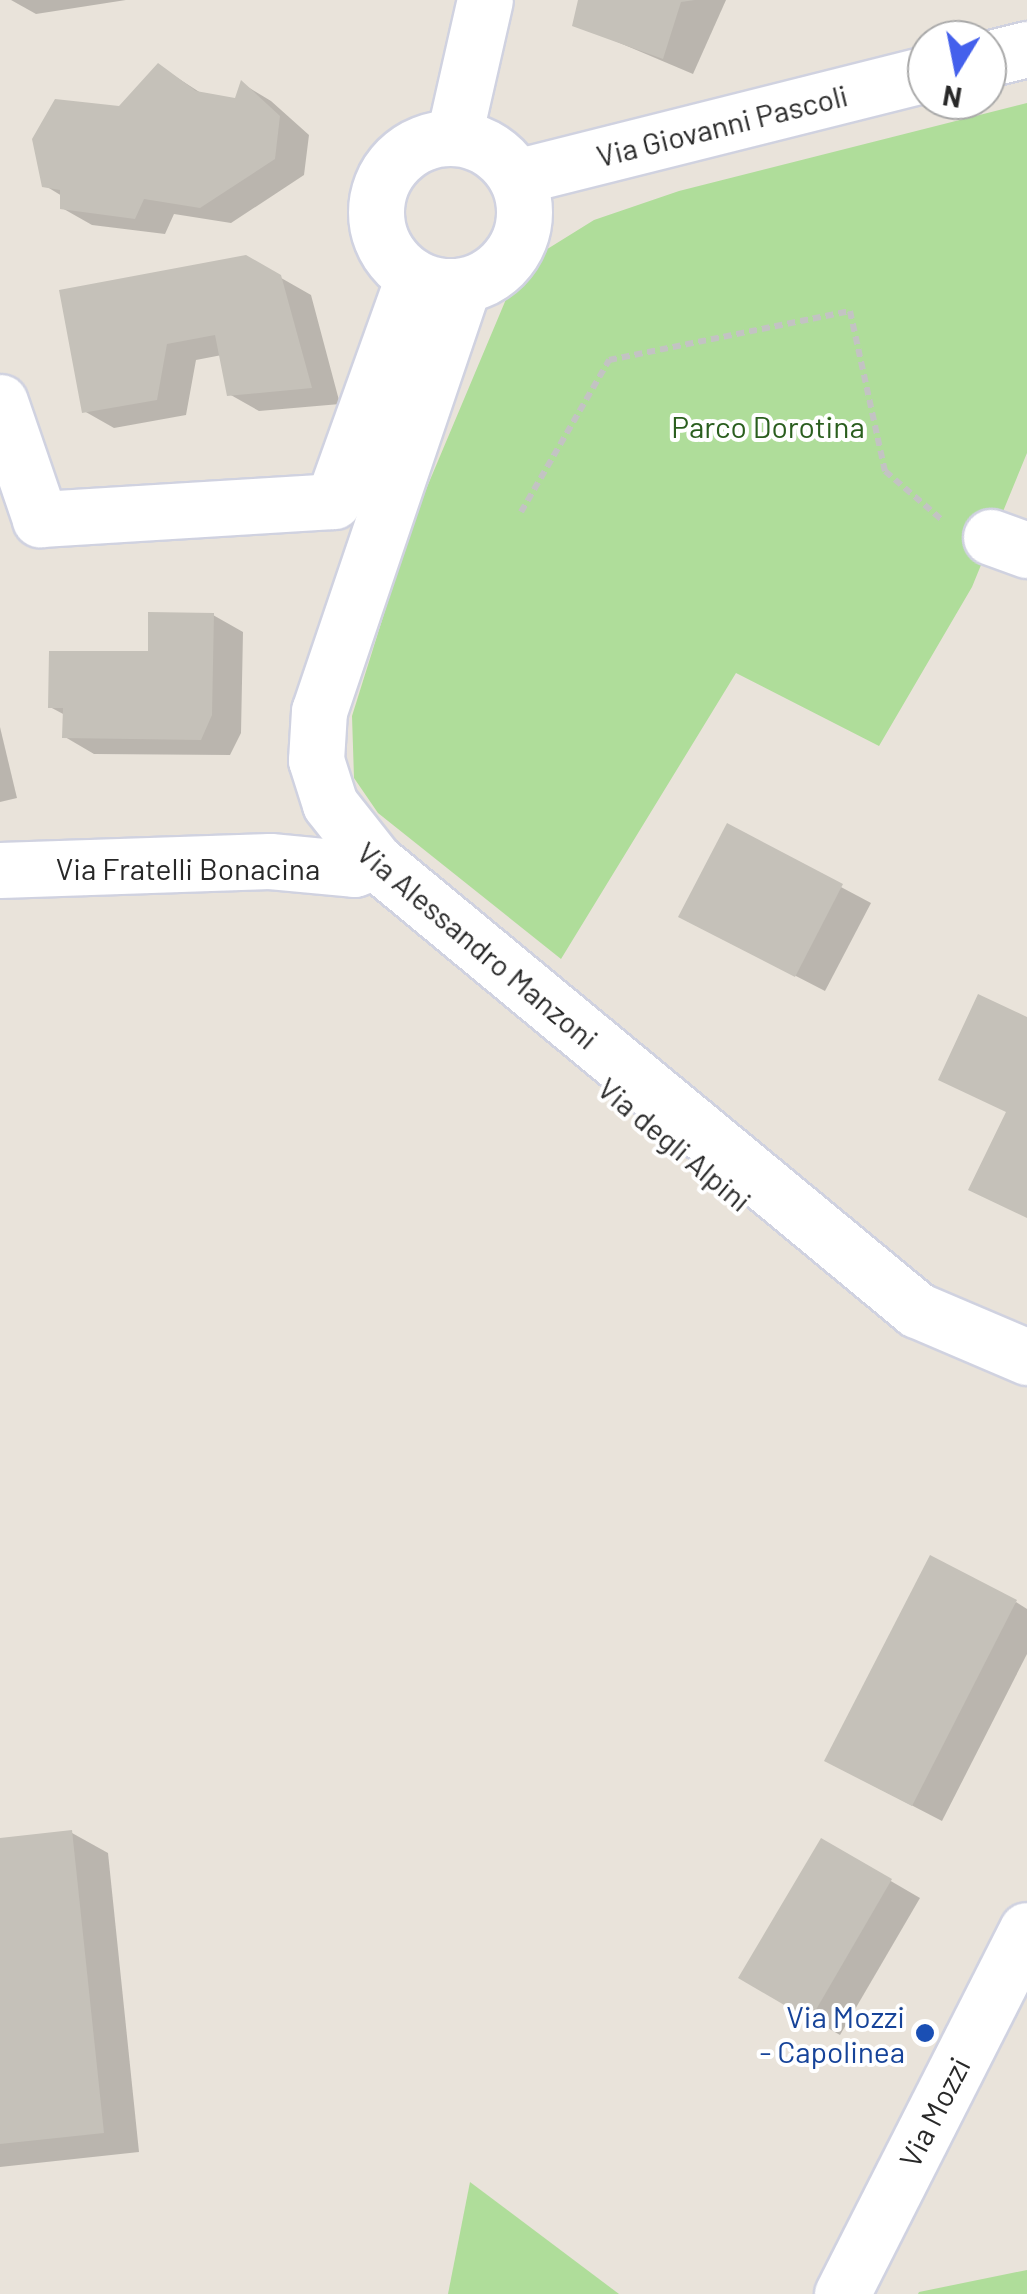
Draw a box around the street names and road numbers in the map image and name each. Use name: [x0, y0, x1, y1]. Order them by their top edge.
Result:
street label: Via Giovanni Pascoli: [593, 76, 851, 174]
street label: Via Alessandro Manzoni: [350, 834, 606, 1056]
street label: Via Fratelli Bonacina: [56, 850, 320, 886]
street label: Via degli Alpini: [591, 1070, 759, 1218]
street label: Via Mozzi: [891, 2051, 977, 2173]

